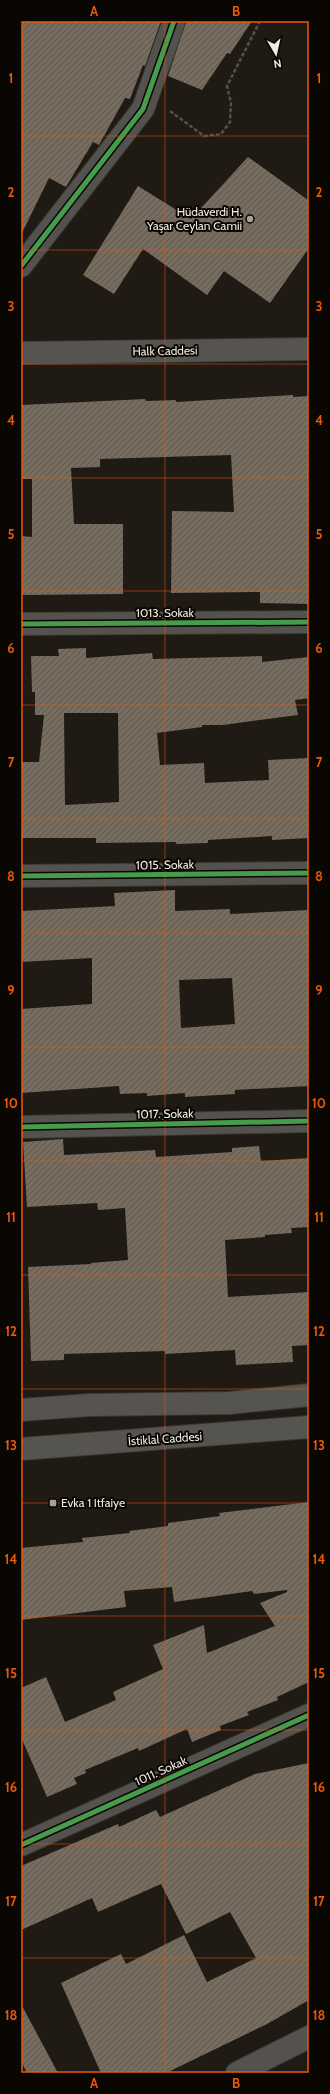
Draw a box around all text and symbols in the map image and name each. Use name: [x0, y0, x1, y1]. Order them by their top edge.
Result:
text: A: [90, 3, 99, 19]
text: B: [232, 3, 240, 19]
north arrow: [256, 34, 296, 74]
text: N: [273, 56, 283, 71]
text: 1: [9, 70, 13, 86]
text: 1: [317, 70, 321, 86]
text: 2: [8, 184, 15, 200]
text: 2: [316, 184, 323, 200]
place label: Hüdaverdi H. Yaşar Ceylan Camii: [146, 204, 242, 233]
marker: Hüdaverdi H. Yaşar Ceylan Camii: [245, 214, 255, 224]
text: 3: [7, 298, 15, 314]
text: 3: [315, 298, 323, 314]
street label: Halk Caddesi: [132, 342, 198, 359]
text: 4: [7, 412, 15, 428]
text: 4: [315, 412, 323, 428]
text: 5: [8, 526, 15, 542]
text: 5: [316, 526, 323, 542]
street label: 1013. Sokak: [136, 605, 195, 620]
text: 6: [7, 640, 15, 656]
text: 6: [315, 640, 323, 656]
text: 7: [8, 754, 15, 770]
text: 7: [316, 754, 323, 770]
street label: 1015. Sokak: [136, 856, 195, 873]
text: 8: [7, 868, 15, 884]
text: 8: [315, 868, 323, 884]
text: 9: [7, 982, 15, 998]
text: 9: [315, 982, 323, 998]
text: 10: [4, 1095, 18, 1111]
text: 10: [312, 1095, 326, 1111]
street label: 1017. Sokak: [136, 1105, 194, 1121]
text: 11: [6, 1209, 16, 1225]
text: 11: [314, 1209, 324, 1225]
text: 12: [5, 1323, 17, 1339]
text: 12: [313, 1323, 325, 1339]
street label: İstiklal Caddesi: [127, 1428, 203, 1449]
text: 13: [5, 1437, 17, 1453]
text: 13: [313, 1437, 325, 1453]
place label: Evka 1 Itfaiye: [61, 1495, 125, 1510]
marker: Evka 1 Itfaiye: [48, 1498, 58, 1508]
text: 14: [5, 1551, 17, 1567]
text: 14: [313, 1551, 325, 1567]
text: 15: [5, 1665, 17, 1681]
text: 15: [313, 1665, 325, 1681]
street label: 1011. Sokak: [132, 1752, 190, 1789]
text: 16: [5, 1779, 17, 1795]
text: 16: [313, 1779, 325, 1795]
text: 17: [5, 1893, 17, 1909]
text: 17: [313, 1893, 325, 1909]
text: 18: [5, 2007, 17, 2023]
text: 18: [313, 2007, 325, 2023]
text: A: [90, 2075, 99, 2091]
text: B: [232, 2075, 240, 2091]

